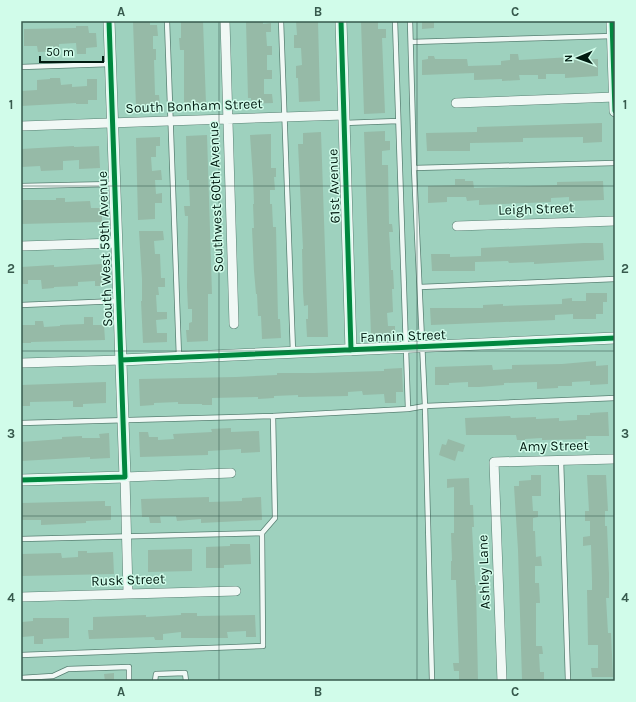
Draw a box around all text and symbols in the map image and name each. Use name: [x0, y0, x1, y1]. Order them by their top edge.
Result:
text: A: [117, 4, 125, 19]
text: B: [314, 4, 322, 19]
text: C: [511, 4, 519, 19]
scale bar: [40, 38, 103, 64]
north arrow: [558, 38, 598, 78]
text: 50 m: [46, 45, 74, 59]
text: N: [562, 54, 575, 63]
street label: South Bonham Street: [125, 95, 263, 117]
text: 1: [9, 97, 13, 112]
text: 1: [623, 97, 627, 112]
street label: Southwest 60th Avenue: [205, 121, 227, 273]
street label: 61st Avenue: [324, 148, 344, 224]
street label: South West 59th Avenue: [94, 171, 116, 327]
street label: Leigh Street: [498, 199, 574, 219]
text: 2: [7, 261, 15, 276]
text: 2: [621, 261, 629, 276]
street label: Fannin Street: [360, 326, 446, 346]
text: 3: [7, 426, 15, 441]
text: 3: [621, 426, 629, 441]
street label: Amy Street: [519, 437, 589, 455]
street label: Ashley Lane: [474, 534, 494, 610]
street label: Rusk Street: [91, 570, 165, 590]
text: 4: [7, 590, 15, 605]
text: 4: [621, 590, 629, 605]
text: A: [117, 684, 125, 699]
text: B: [314, 684, 322, 699]
text: C: [511, 684, 519, 699]

